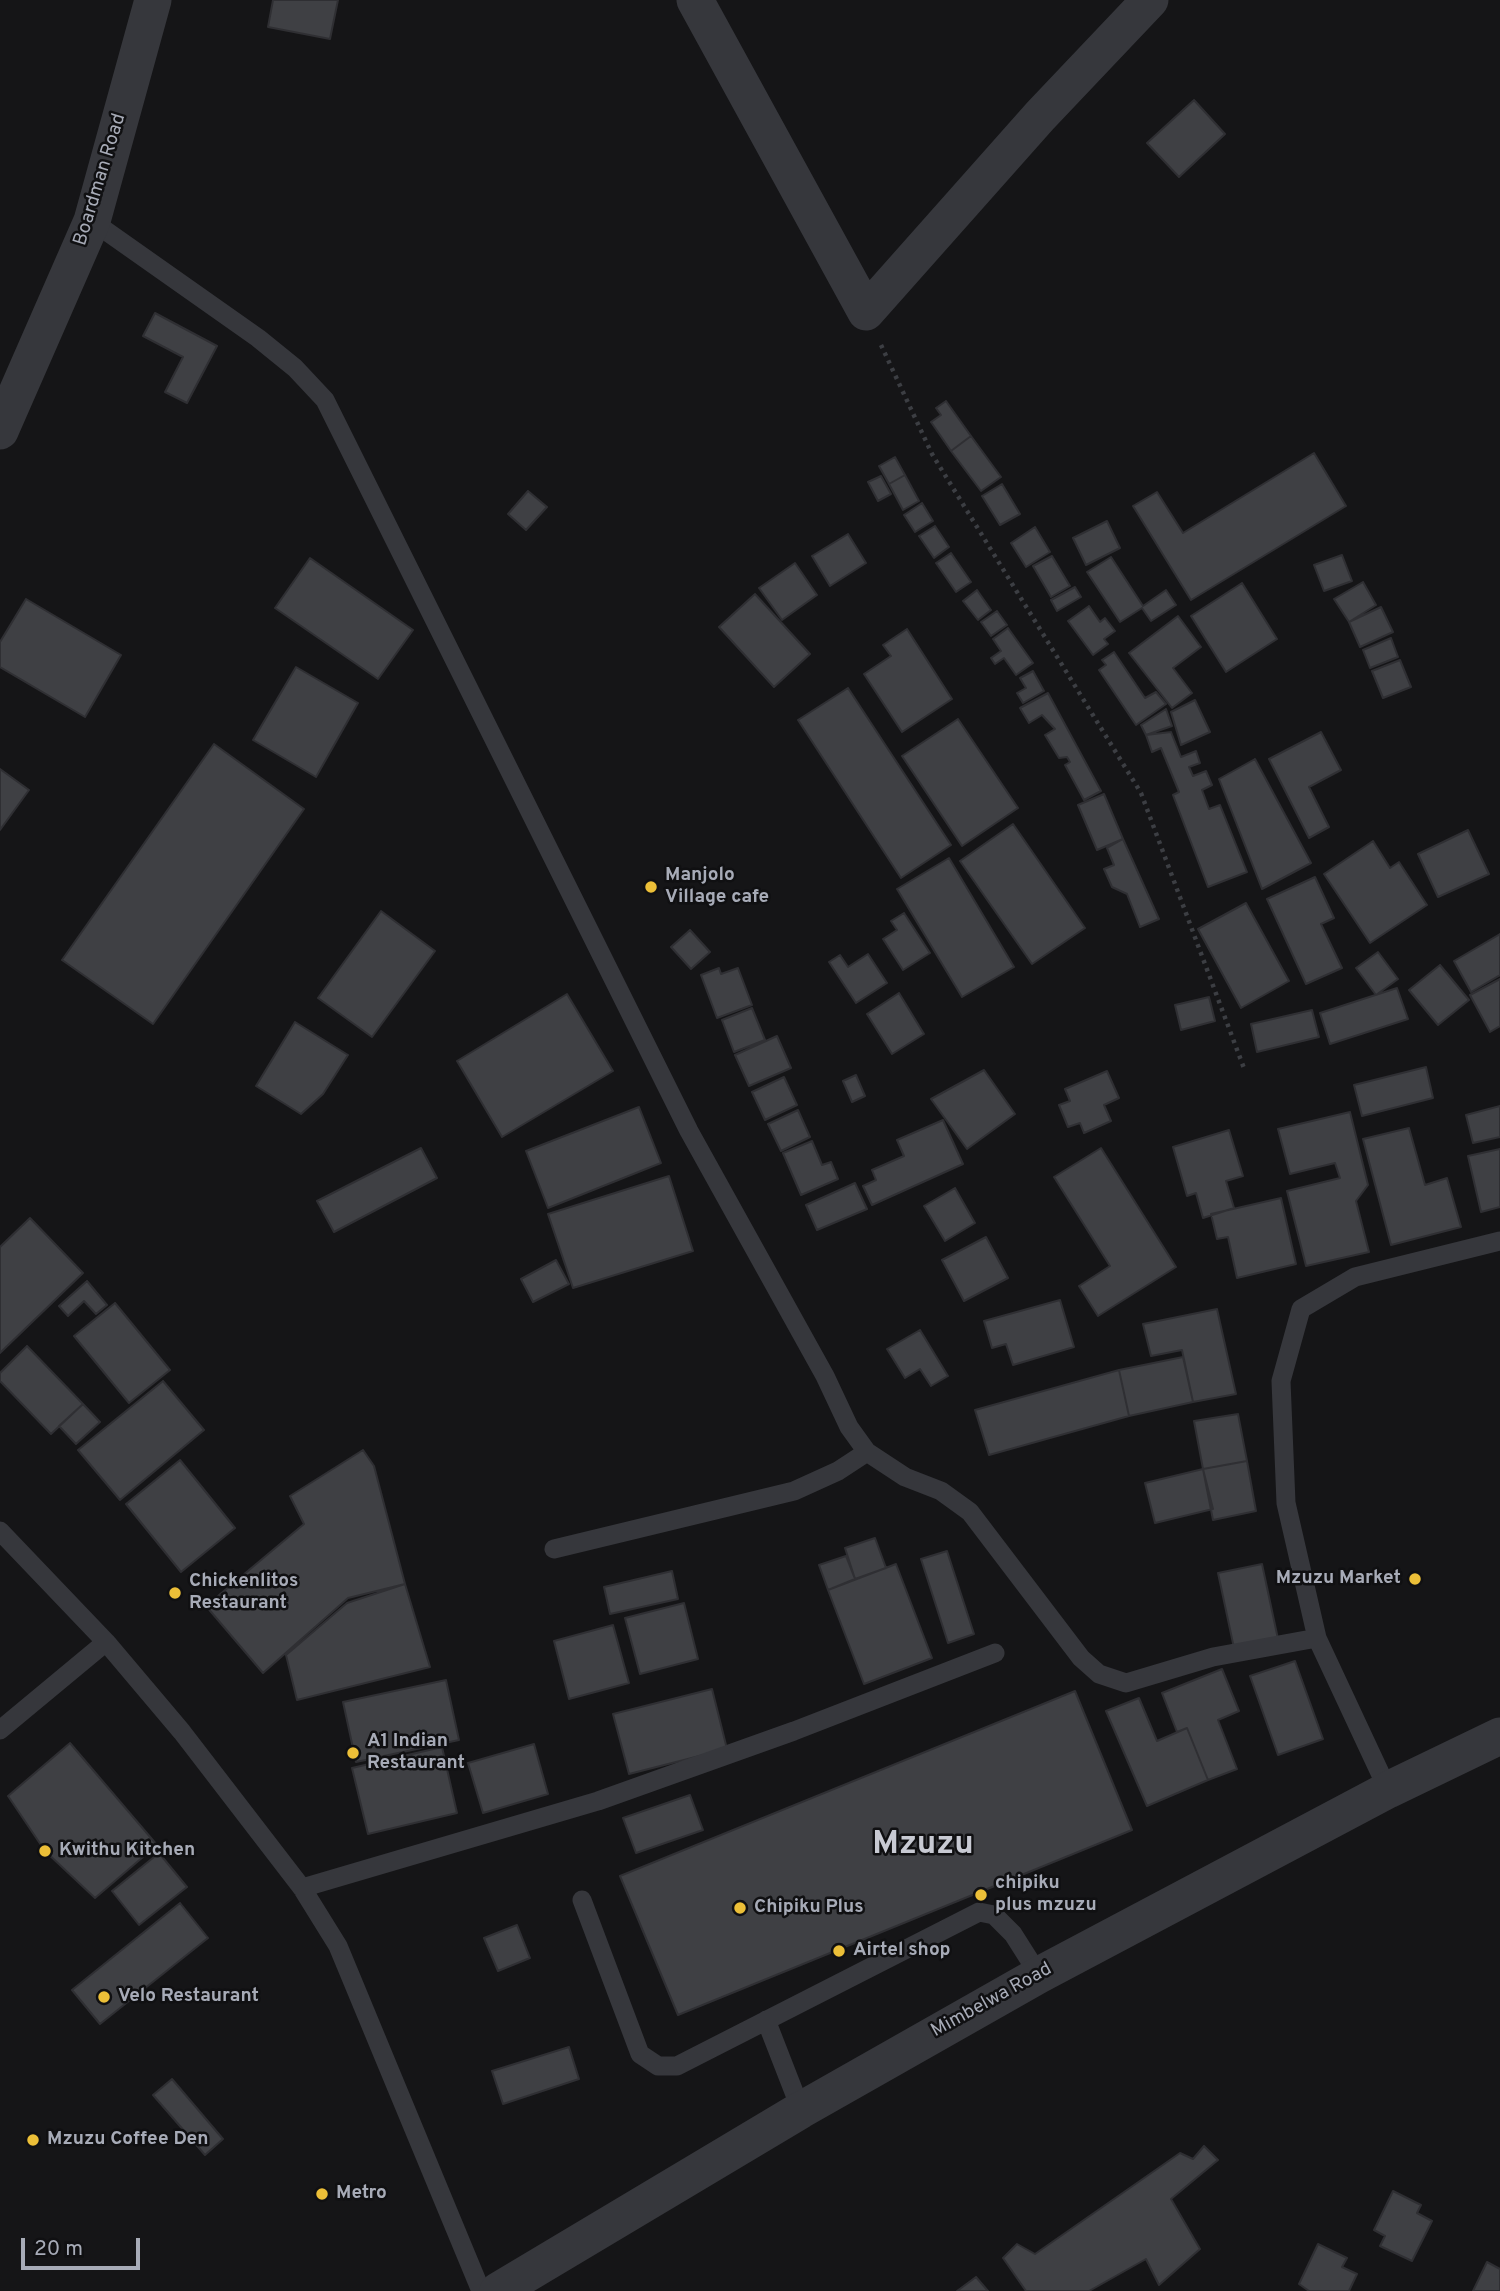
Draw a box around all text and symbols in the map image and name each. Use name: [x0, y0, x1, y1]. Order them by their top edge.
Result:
street label: Boardman Road: [70, 111, 132, 249]
place label: Manjolo Village cafe: [665, 865, 769, 909]
marker: Manjolo Village cafe: [643, 879, 659, 895]
place label: Mzuzu Market: [1276, 1568, 1401, 1590]
place label: Chickenlitos Restaurant: [189, 1571, 298, 1615]
marker: Mzuzu Market: [1407, 1571, 1423, 1587]
marker: Chickenlitos Restaurant: [167, 1585, 183, 1601]
place label: A1 Indian Restaurant: [367, 1731, 465, 1775]
marker: A1 Indian Restaurant: [345, 1745, 361, 1761]
district label: Mzuzu: [872, 1826, 974, 1866]
place label: Kwithu Kitchen: [59, 1840, 195, 1862]
marker: Kwithu Kitchen: [37, 1843, 53, 1859]
place label: chipiku plus mzuzu: [995, 1873, 1097, 1917]
marker: chipiku plus mzuzu: [973, 1887, 989, 1903]
place label: Chipiku Plus: [754, 1897, 864, 1919]
marker: Chipiku Plus: [732, 1900, 748, 1916]
place label: Airtel shop: [853, 1940, 950, 1962]
marker: Airtel shop: [831, 1943, 847, 1959]
street label: Mimbelwa Road: [928, 1958, 1056, 2044]
place label: Velo Restaurant: [118, 1986, 259, 2008]
marker: Velo Restaurant: [96, 1989, 112, 2005]
place label: Mzuzu Coffee Den: [47, 2129, 208, 2151]
marker: Mzuzu Coffee Den: [25, 2132, 41, 2148]
place label: Metro: [336, 2183, 387, 2205]
marker: Metro: [314, 2186, 330, 2202]
scale bar: [24, 2224, 144, 2268]
text: 20 m: [34, 2236, 83, 2263]

